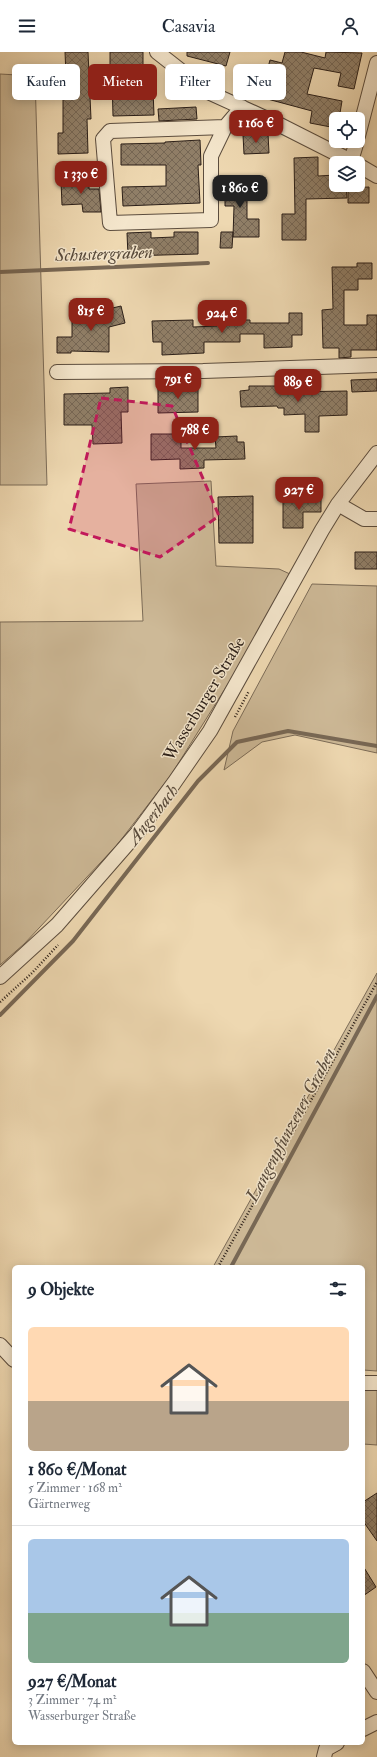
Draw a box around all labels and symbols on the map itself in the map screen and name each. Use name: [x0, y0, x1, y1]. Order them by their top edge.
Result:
pin: 1 160 €: [219, 110, 293, 144]
pin: 1 330 €: [44, 161, 118, 195]
pin: 1 860 €: [203, 175, 277, 209]
water label: Schustergraben: [54, 241, 153, 267]
pin: 815 €: [63, 298, 119, 332]
pin: 924 €: [194, 300, 250, 334]
pin: 791 €: [150, 366, 206, 400]
pin: 889 €: [270, 369, 326, 403]
pin: 788 €: [167, 417, 223, 451]
pin: 927 €: [271, 477, 327, 511]
street label: Wasserburger Straße: [158, 633, 249, 766]
water label: Angerbach: [121, 780, 184, 852]
water label: Langenpfunzener Graben: [240, 1044, 341, 1207]

